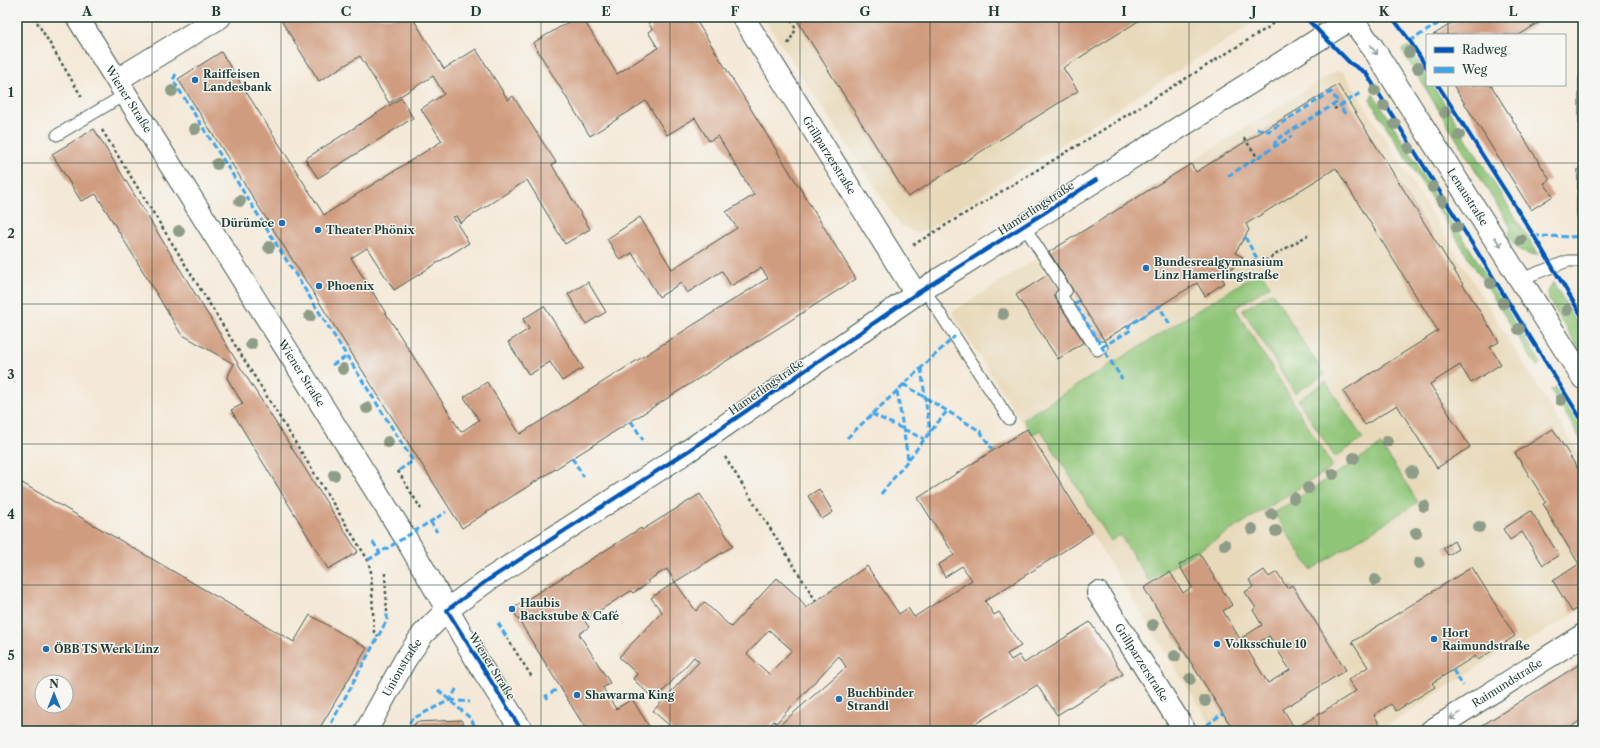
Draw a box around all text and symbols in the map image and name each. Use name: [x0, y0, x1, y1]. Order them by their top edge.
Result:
text: A: [81, 3, 93, 19]
text: B: [211, 3, 221, 19]
text: C: [341, 3, 351, 19]
text: D: [470, 3, 482, 19]
text: E: [601, 3, 611, 19]
text: F: [731, 3, 740, 19]
text: G: [859, 3, 871, 19]
text: H: [988, 3, 1000, 19]
text: I: [1121, 3, 1127, 19]
text: J: [1249, 3, 1257, 19]
text: K: [1379, 3, 1390, 19]
text: L: [1509, 3, 1518, 19]
legend: [1426, 34, 1566, 86]
text: Radweg: [1462, 42, 1508, 57]
one-way arrow: [1370, 44, 1378, 55]
street label: Wiener Straße: [102, 62, 155, 135]
text: Weg: [1461, 62, 1488, 77]
place label: Raiffeisen Landesbank: [203, 67, 273, 94]
marker: Raiffeisen Landesbank: [190, 75, 200, 85]
text: 1: [8, 84, 14, 100]
street label: Grillparzerstraße: [800, 113, 859, 197]
street label: Lenaustraße: [1444, 165, 1491, 228]
street label: Hamerlingstraße: [995, 178, 1077, 238]
place label: Dürümce: [221, 216, 274, 230]
marker: Dürümce: [277, 218, 287, 228]
place label: Theater Phönix: [326, 223, 416, 237]
text: 2: [7, 225, 15, 241]
marker: Theater Phönix: [313, 225, 323, 235]
one-way arrow: [1494, 236, 1502, 248]
place label: Bundesrealgymnasium Linz Hamerlingstraße: [1154, 255, 1284, 282]
marker: Bundesrealgymnasium Linz Hamerlingstraße: [1141, 263, 1151, 273]
place label: Phoenix: [327, 279, 375, 293]
marker: Phoenix: [314, 281, 324, 291]
street label: Wiener Straße: [275, 336, 328, 409]
street label: Hamerlingstraße: [726, 356, 806, 418]
text: 3: [7, 366, 15, 382]
text: 4: [7, 506, 15, 522]
place label: Haubis Backstube & Café: [520, 596, 619, 623]
marker: Haubis Backstube & Café: [507, 604, 517, 614]
street label: Grillparzerstraße: [1112, 621, 1172, 704]
place label: Hort Raimundstraße: [1442, 626, 1530, 653]
street label: Wiener Straße: [465, 629, 518, 702]
marker: Hort Raimundstraße: [1429, 634, 1439, 644]
street label: Unionstraße: [379, 636, 425, 699]
place label: Volksschule 10: [1224, 637, 1307, 651]
marker: Volksschule 10: [1212, 639, 1222, 649]
place label: ÖBB TS Werk Linz: [54, 642, 159, 656]
marker: ÖBB TS Werk Linz: [41, 644, 51, 654]
text: 5: [7, 647, 15, 663]
street label: Raimundstraße: [1469, 655, 1545, 710]
north arrow: [34, 674, 74, 714]
text: N: [49, 677, 59, 691]
place label: Buchbinder Strandl: [847, 686, 915, 713]
place label: Shawarma King: [585, 688, 675, 702]
marker: Shawarma King: [572, 690, 582, 700]
marker: Buchbinder Strandl: [834, 694, 844, 704]
one-way arrow: [1450, 712, 1461, 720]

